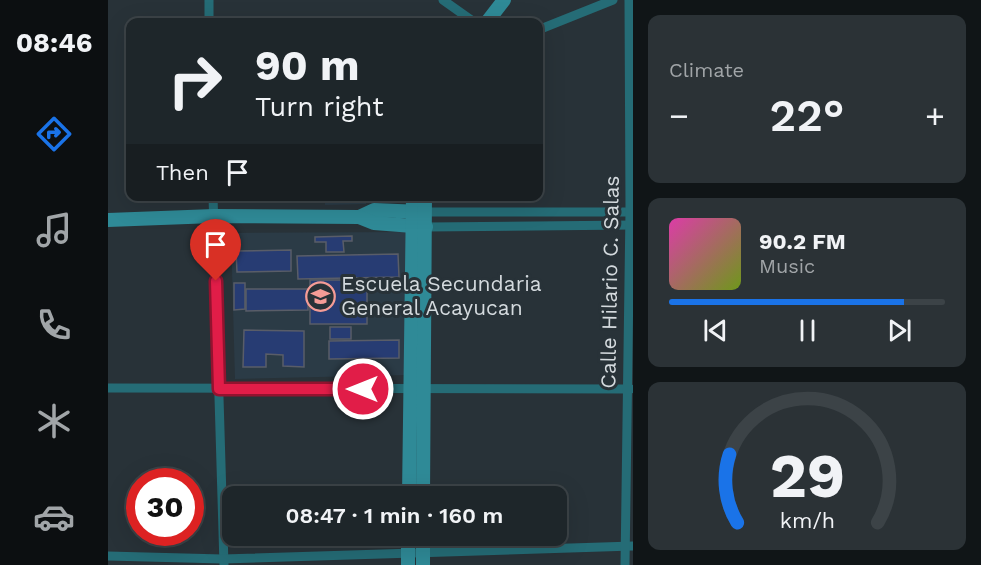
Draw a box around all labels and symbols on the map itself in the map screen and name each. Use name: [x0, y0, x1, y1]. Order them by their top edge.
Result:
street label: Calle Hilario C. Salas: [595, 175, 624, 389]
pin: [190, 219, 241, 281]
place label: Escuela Secundaria General Acayucan: [341, 271, 542, 320]
school or university icon: Escuela Secundaria General Acayucan: [304, 280, 336, 312]
position arrow: [331, 357, 395, 421]
speed limit sign: 30: [126, 468, 204, 546]

